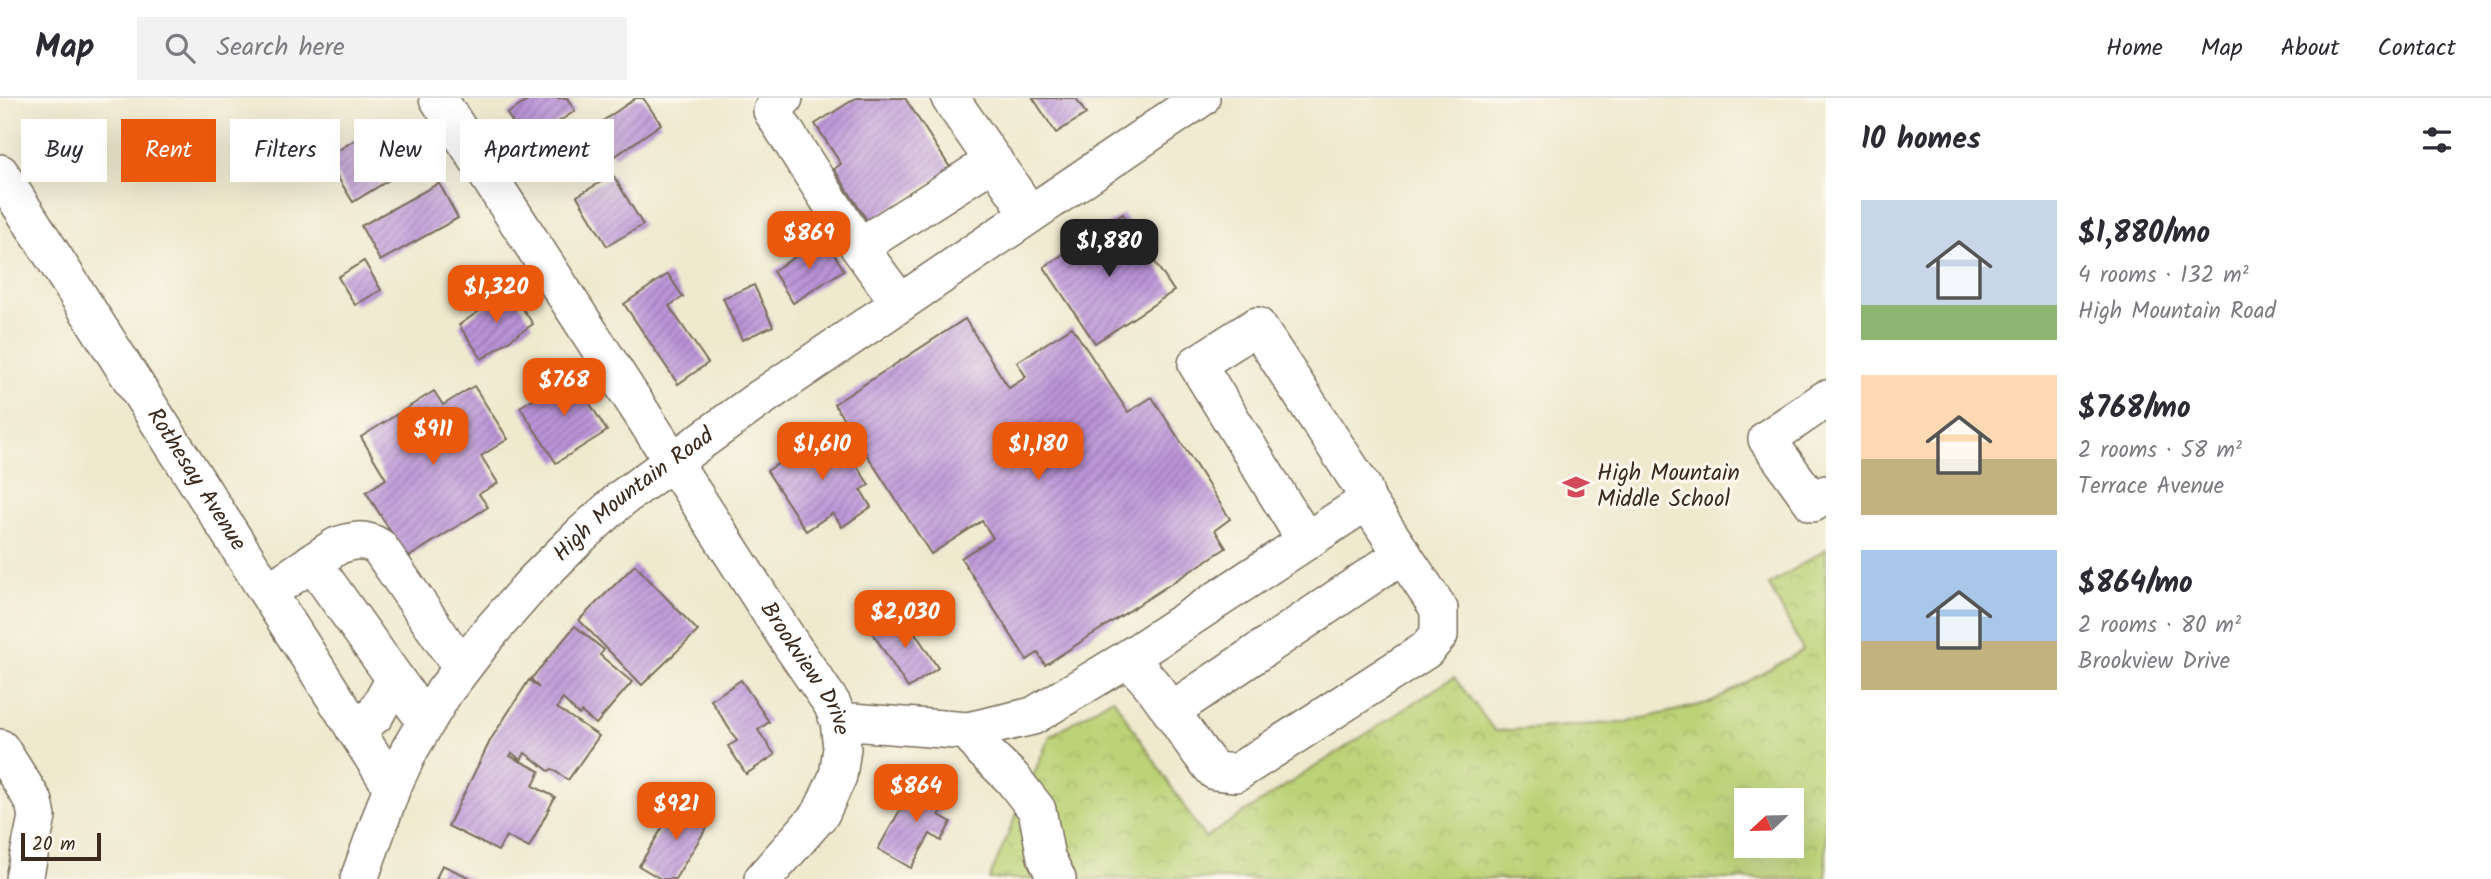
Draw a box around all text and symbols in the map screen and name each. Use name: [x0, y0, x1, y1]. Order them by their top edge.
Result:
search box: [137, 17, 627, 80]
text: Map: [35, 22, 95, 75]
text: Search here: [217, 27, 345, 69]
icon: search: [161, 29, 199, 67]
text: Home: [2106, 29, 2163, 68]
text: Map: [2201, 29, 2243, 68]
text: About: [2281, 29, 2339, 68]
text: Contact: [2377, 29, 2456, 68]
text: 10 homes: [1861, 116, 1981, 164]
chip: Buy: [21, 119, 107, 182]
chip: Rent: [121, 119, 216, 182]
chip: Filters: [230, 119, 340, 182]
chip: New: [354, 119, 446, 182]
chip: Apartment: [460, 119, 614, 182]
icon: filters: [2418, 121, 2456, 159]
text: $1,880/mo: [2078, 210, 2210, 258]
pin: $869: [768, 212, 850, 271]
text: $869: [783, 216, 835, 252]
pin: $1,880: [1052, 220, 1166, 279]
text: $1,880: [1076, 224, 1142, 260]
icon: home: [1917, 228, 2001, 312]
text: 4 rooms · 132 m²: [2078, 258, 2249, 294]
pin: $1,320: [439, 266, 553, 325]
text: $1,320: [464, 270, 528, 306]
text: High Mountain Road: [2078, 294, 2276, 330]
pin: $768: [523, 358, 605, 418]
text: $768: [539, 363, 589, 399]
text: $768/mo: [2078, 385, 2191, 433]
street label: Rothesay Avenue: [137, 401, 255, 559]
icon: home: [1917, 403, 2001, 487]
pin: $911: [392, 408, 474, 467]
text: $911: [413, 412, 453, 448]
street label: High Mountain Road: [545, 419, 722, 571]
pin: $1,610: [765, 422, 879, 482]
pin: $1,180: [981, 422, 1095, 482]
text: $1,610: [793, 427, 851, 463]
text: $1,180: [1009, 427, 1067, 463]
text: 2 rooms · 58 m²: [2078, 433, 2242, 469]
place label: High Mountain Middle School: [1597, 456, 1740, 518]
text: Terrace Avenue: [2078, 469, 2224, 505]
school or university icon: High Mountain Middle School: [1561, 472, 1591, 502]
text: $864/mo: [2078, 560, 2193, 608]
icon: home: [1917, 578, 2001, 662]
pin: $2,030: [848, 590, 962, 650]
street label: Brookview Drive: [750, 595, 858, 737]
text: $2,030: [870, 595, 940, 631]
text: 2 rooms · 80 m²: [2078, 608, 2241, 644]
text: Brookview Drive: [2078, 644, 2230, 680]
pin: $864: [875, 764, 957, 824]
text: $864: [890, 769, 942, 805]
pin: $921: [635, 782, 717, 842]
text: $921: [653, 787, 699, 823]
north arrow: [1734, 788, 1804, 858]
map controls: [1734, 788, 1804, 858]
scale bar: [21, 830, 102, 862]
text: 20 m: [32, 830, 75, 860]

